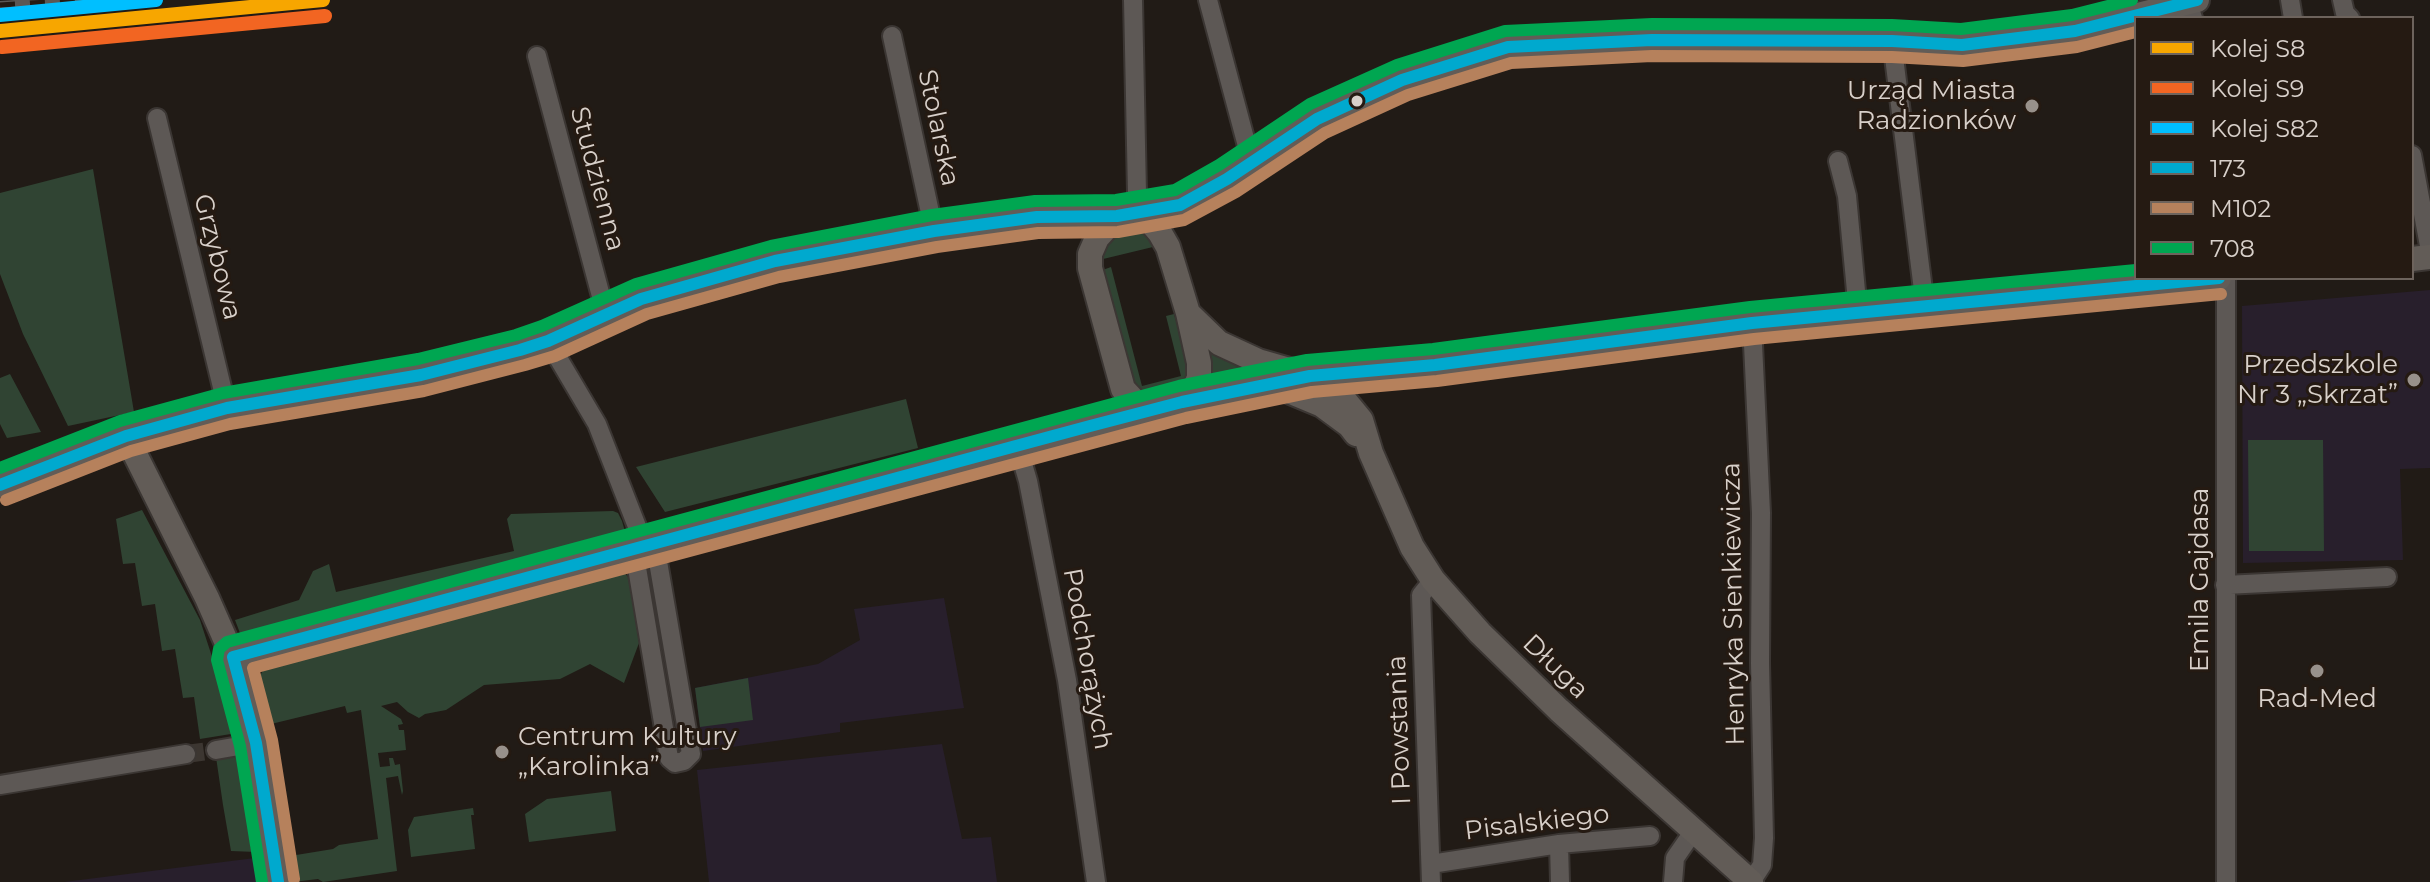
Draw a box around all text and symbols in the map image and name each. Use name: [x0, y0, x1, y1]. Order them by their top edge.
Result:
legend: [2134, 16, 2414, 280]
text: Kolej S8: [2210, 34, 2305, 63]
street label: Stolarska: [910, 67, 966, 189]
text: Kolej S9: [2210, 74, 2304, 103]
place label: Urząd Miasta Radzionków: [1847, 75, 2016, 136]
unlabelled marker: [1349, 93, 1365, 109]
marker: Urząd Miasta Radzionków: [2023, 97, 2041, 115]
street label: Studzienna: [563, 103, 631, 255]
text: Kolej S82: [2210, 114, 2319, 143]
text: 173: [2210, 154, 2246, 183]
street label: Grzybowa: [186, 191, 248, 323]
text: M102: [2210, 194, 2271, 223]
text: 708: [2210, 234, 2255, 263]
place label: Przedszkole Nr 3 „Skrzat”: [2237, 349, 2398, 410]
marker: Przedszkole Nr 3 „Skrzat”: [2405, 371, 2423, 389]
street label: Henryka Sienkiewicza: [1716, 462, 1752, 746]
street label: Emila Gajdasa: [2184, 488, 2216, 672]
street label: Podchorążych: [1056, 566, 1118, 752]
street label: Długa: [1516, 628, 1594, 706]
street label: I Powstania: [1382, 655, 1418, 805]
marker: Rad-Med: [2308, 662, 2326, 680]
place label: Rad-Med: [2257, 683, 2377, 715]
place label: Centrum Kultury „Karolinka”: [518, 721, 737, 782]
marker: Centrum Kultury „Karolinka”: [493, 743, 511, 761]
street label: Pisalskiego: [1463, 799, 1611, 847]

